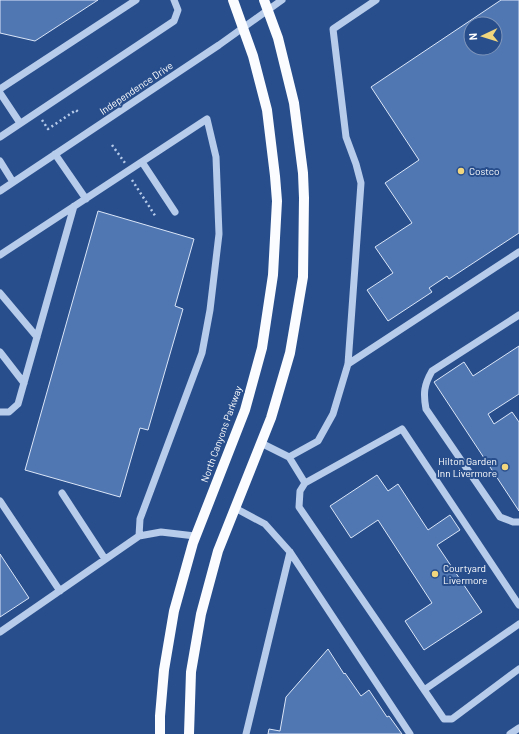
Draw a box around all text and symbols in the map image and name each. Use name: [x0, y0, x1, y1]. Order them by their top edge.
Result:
north arrow: [463, 16, 503, 56]
text: N: [466, 33, 479, 41]
street label: Independence Drive: [97, 59, 175, 117]
place label: Costco: [469, 165, 499, 177]
marker: Costco: [456, 166, 466, 176]
street label: North Canyons Parkway: [198, 384, 244, 484]
place label: Hilton Garden Inn Livermore: [437, 455, 497, 479]
marker: Hilton Garden Inn Livermore: [500, 462, 510, 472]
place label: Courtyard Livermore: [443, 562, 487, 586]
marker: Courtyard Livermore: [430, 569, 440, 579]

